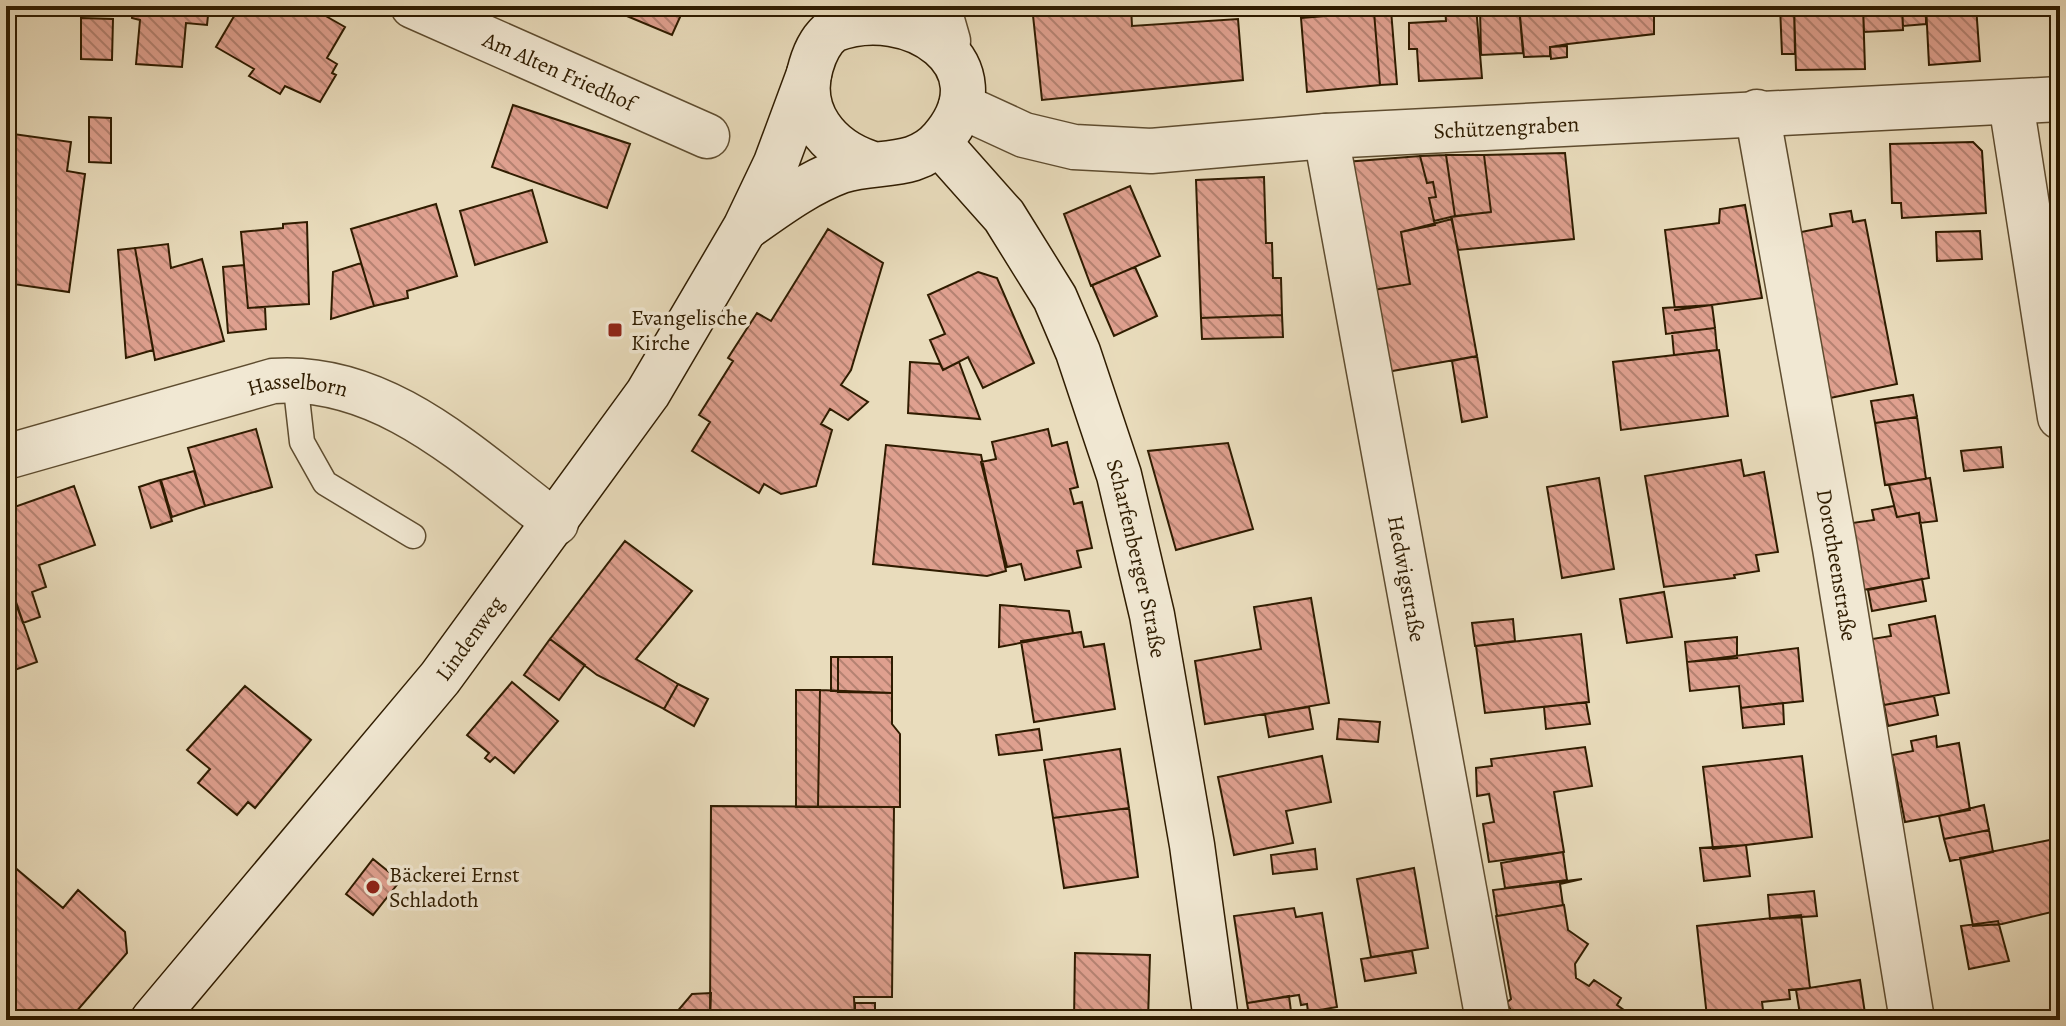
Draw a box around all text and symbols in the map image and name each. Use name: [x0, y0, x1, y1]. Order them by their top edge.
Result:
street label: Am Alten Friedhof: [477, 24, 642, 120]
street label: Schützengraben: [1433, 109, 1580, 147]
place label: Evangelische Kirche: [631, 303, 747, 358]
marker: Evangelische Kirche: [606, 321, 624, 339]
street label: Hasselborn: [244, 366, 351, 405]
street label: Scharfenberger Straße: [1099, 455, 1173, 660]
street label: Dorotheenstraße: [1809, 487, 1864, 643]
street label: Hedwigstraße: [1380, 513, 1432, 645]
street label: Lindenweg: [429, 590, 511, 687]
place label: Bäckerei Ernst Schladoth: [389, 860, 520, 915]
marker: Bäckerei Ernst Schladoth: [364, 878, 382, 896]

